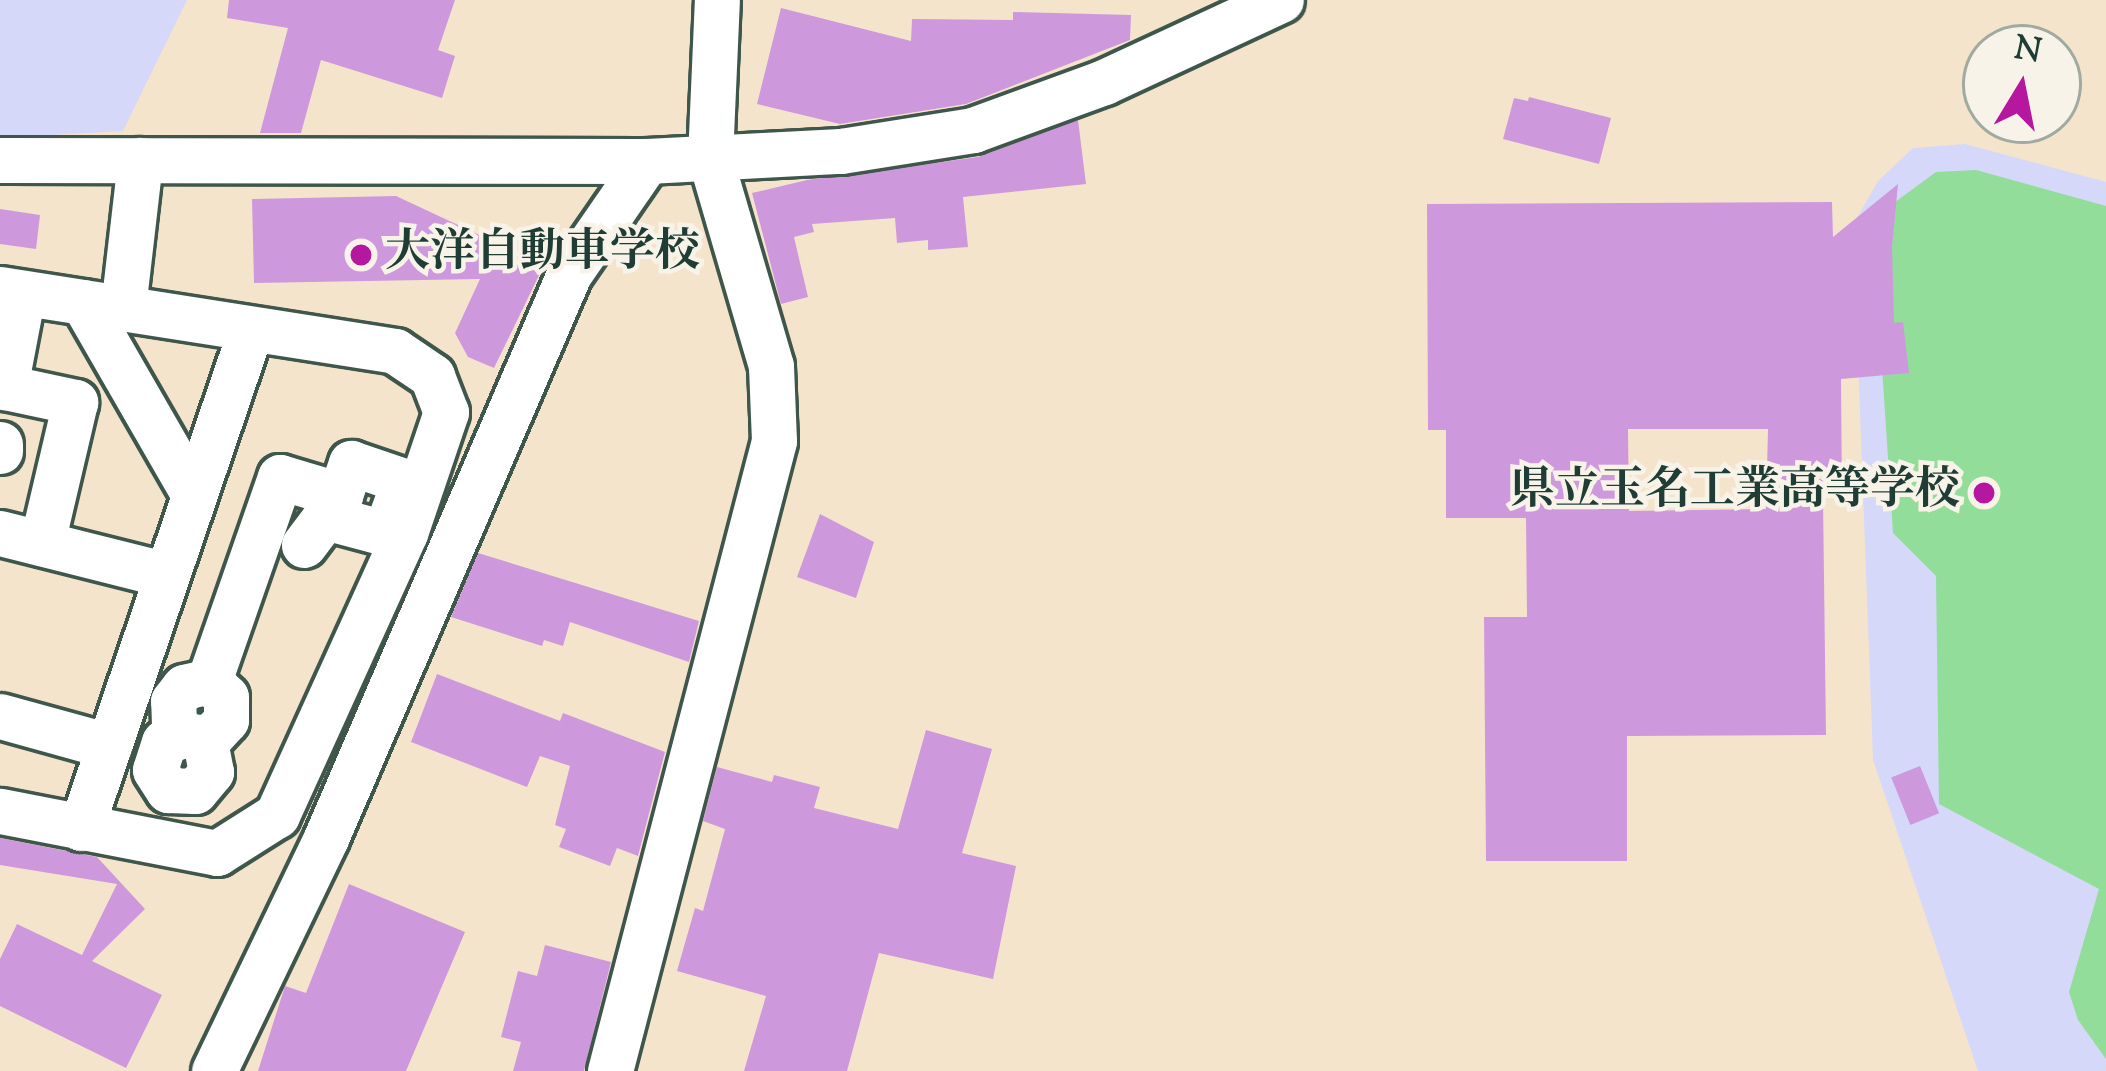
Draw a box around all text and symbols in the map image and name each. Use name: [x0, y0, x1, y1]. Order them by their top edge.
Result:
north arrow: [1962, 24, 2082, 144]
text: N: [2011, 26, 2045, 77]
place label: 大洋自動車学校: [385, 228, 700, 282]
marker: 大洋自動車学校: [348, 242, 374, 268]
place label: 県立玉名工業高等学校: [1510, 466, 1960, 520]
marker: 県立玉名工業高等学校: [1971, 480, 1997, 506]

